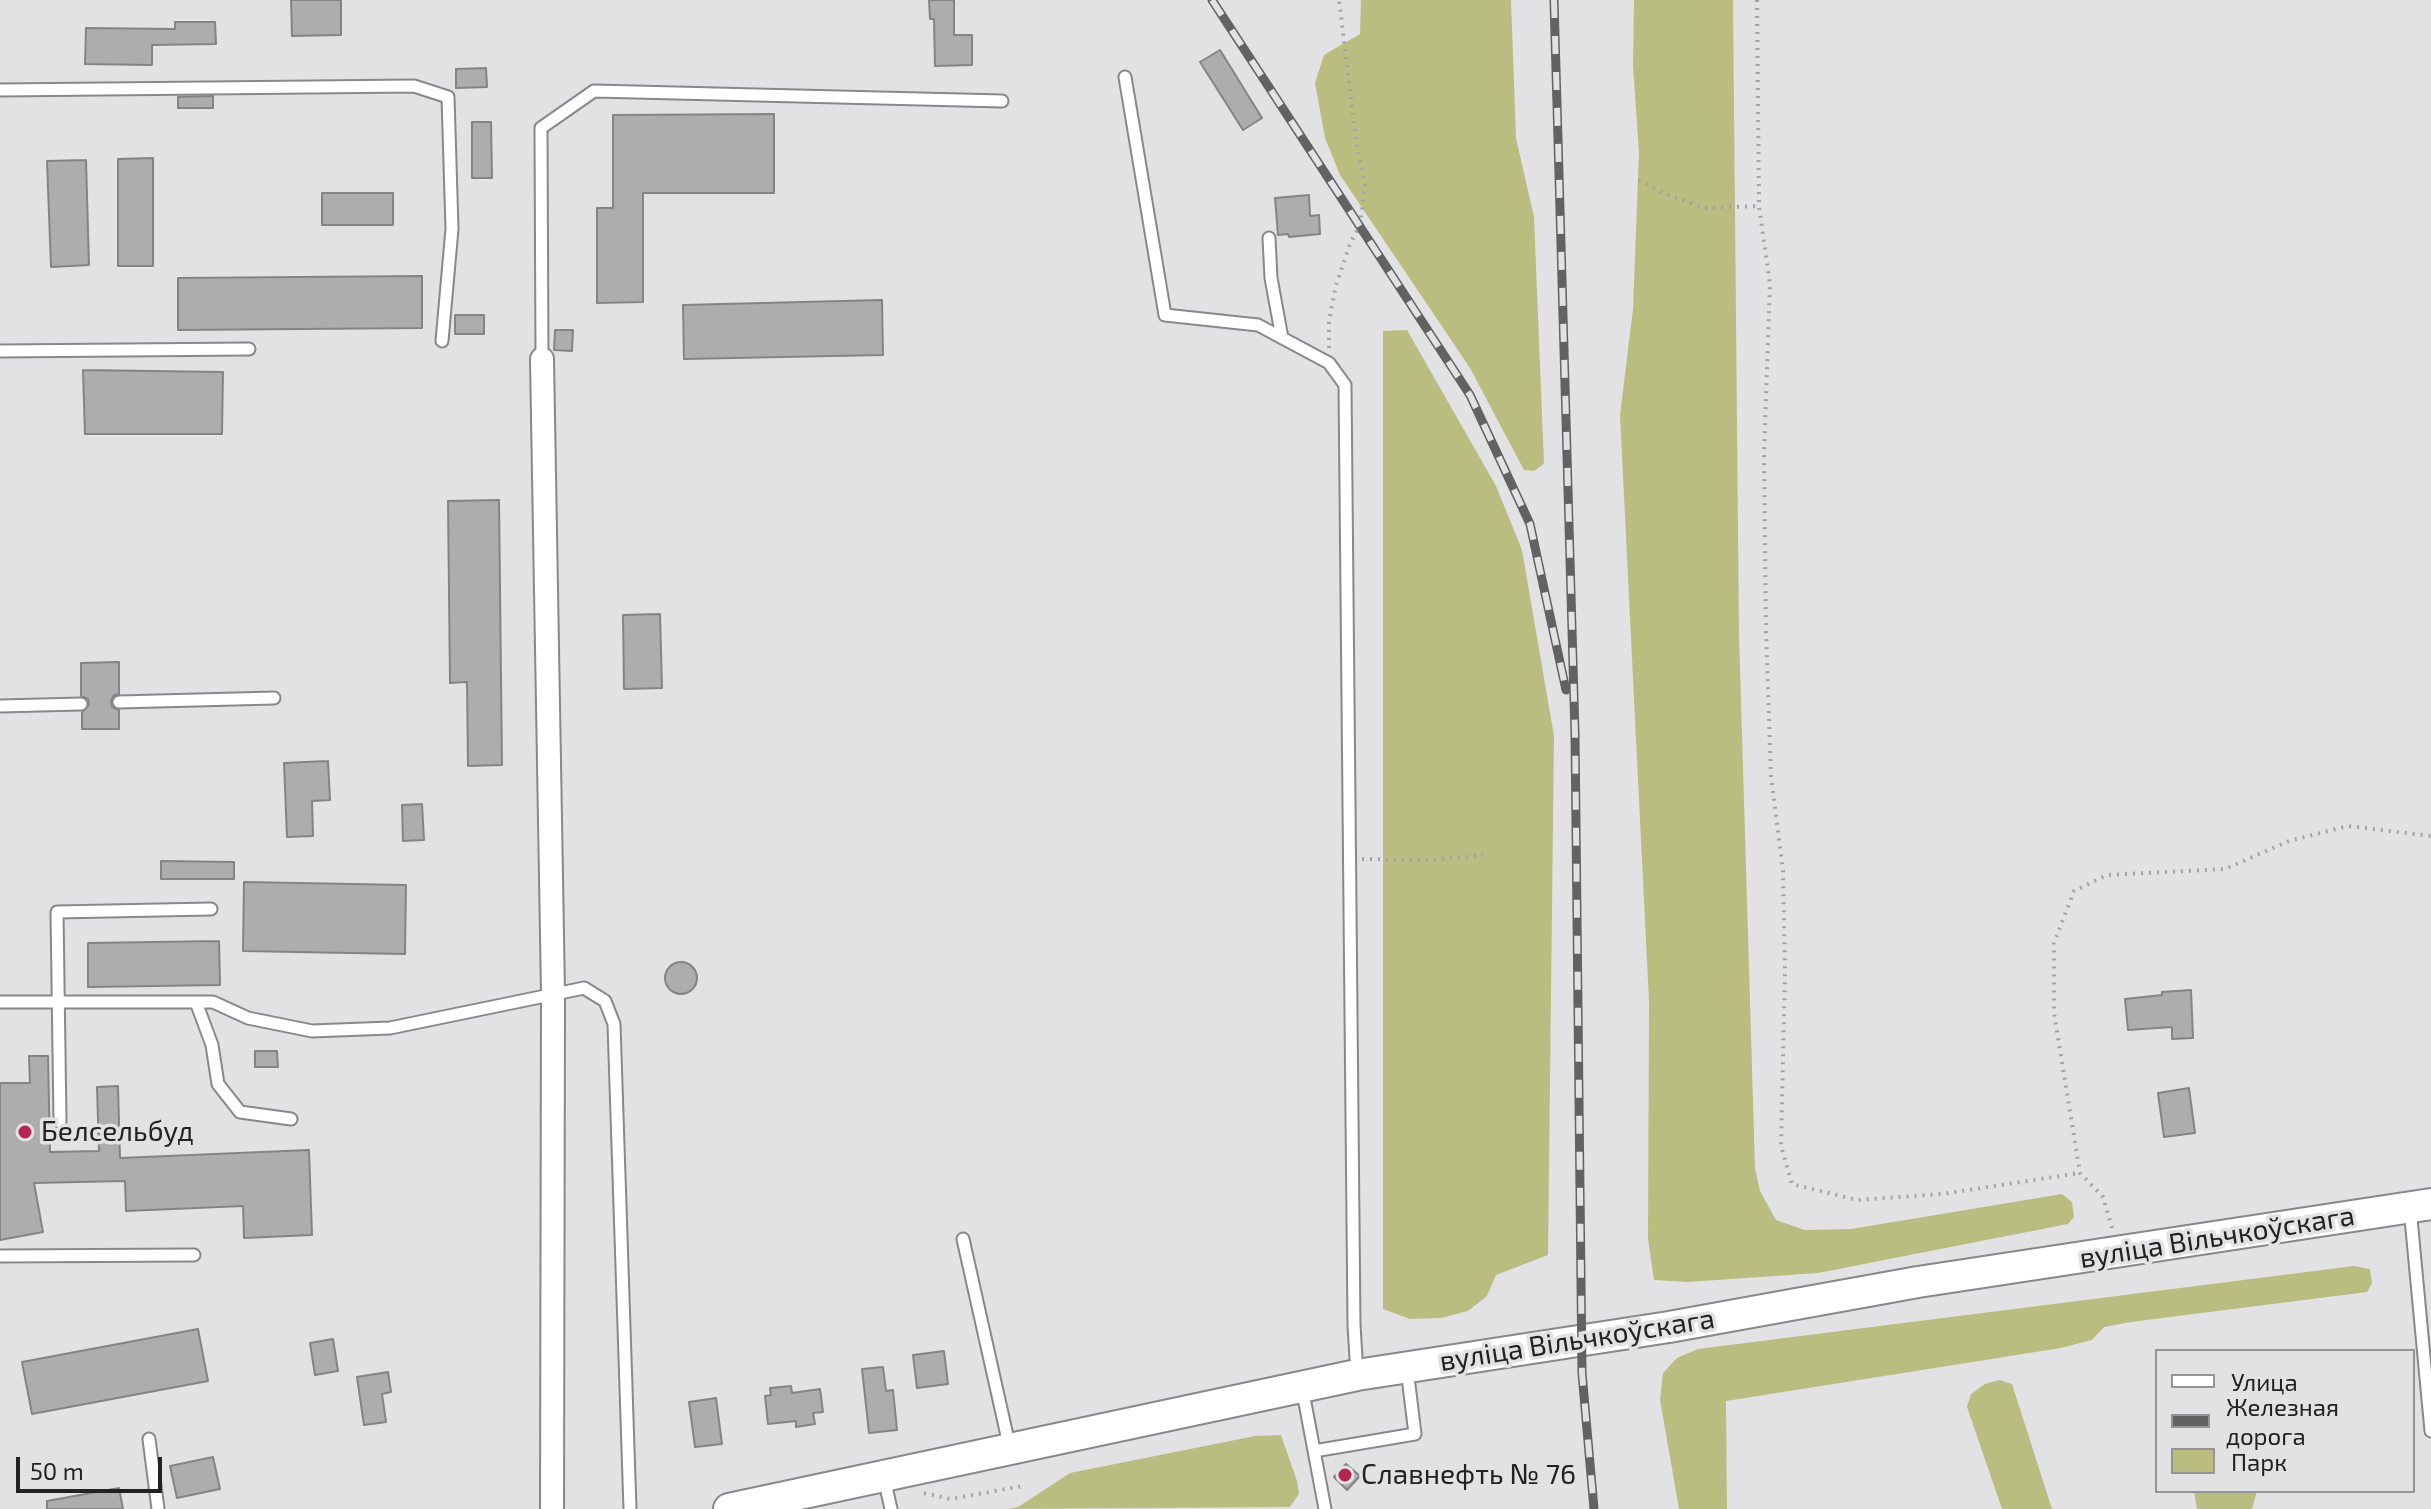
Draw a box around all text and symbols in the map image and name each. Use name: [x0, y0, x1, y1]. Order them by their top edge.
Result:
place label: Белсельбуд: [41, 1115, 194, 1149]
marker: Белсельбуд: [16, 1123, 34, 1141]
street label: вуліца Вільчкоўскага: [2077, 1199, 2357, 1275]
street label: вуліца Вільчкоўскага: [1437, 1302, 1717, 1378]
legend: [2155, 1349, 2415, 1493]
text: Улица: [2231, 1367, 2298, 1396]
text: Железная дорога: [2226, 1392, 2339, 1450]
scale bar: [20, 1441, 166, 1491]
text: Парк: [2231, 1447, 2287, 1476]
text: 50 m: [30, 1456, 84, 1485]
place label: Славнефть № 76: [1361, 1458, 1576, 1492]
marker: Славнефть № 76: [1336, 1466, 1354, 1484]

